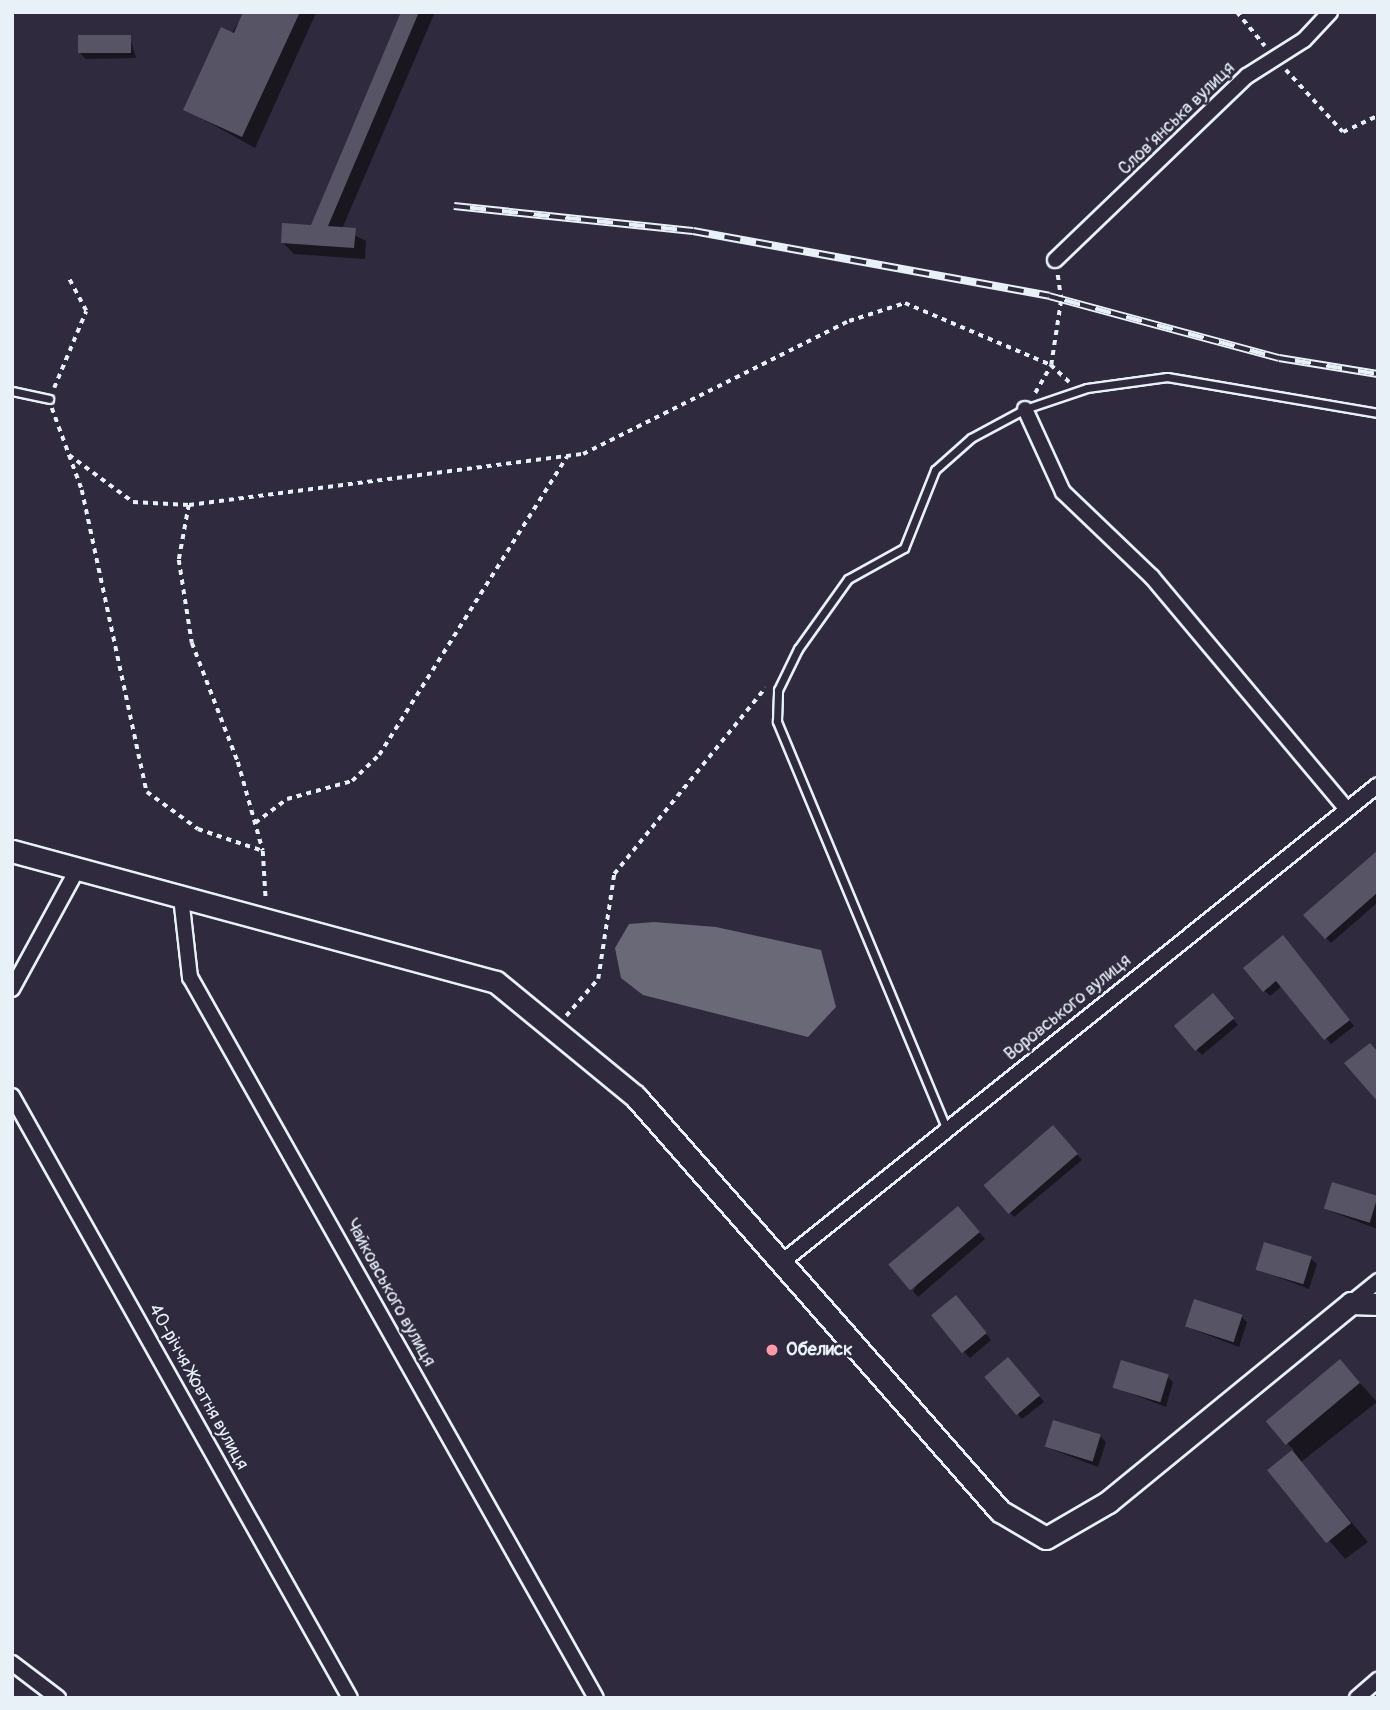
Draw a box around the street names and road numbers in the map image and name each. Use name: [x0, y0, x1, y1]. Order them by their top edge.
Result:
street label: Слов’янська вулиця: [1114, 58, 1240, 180]
street label: Воровського вулиця: [1000, 950, 1136, 1066]
street label: Чайковського вулиця: [340, 1215, 440, 1371]
street label: 40-річчя Жовтня вулиця: [143, 1300, 253, 1474]

